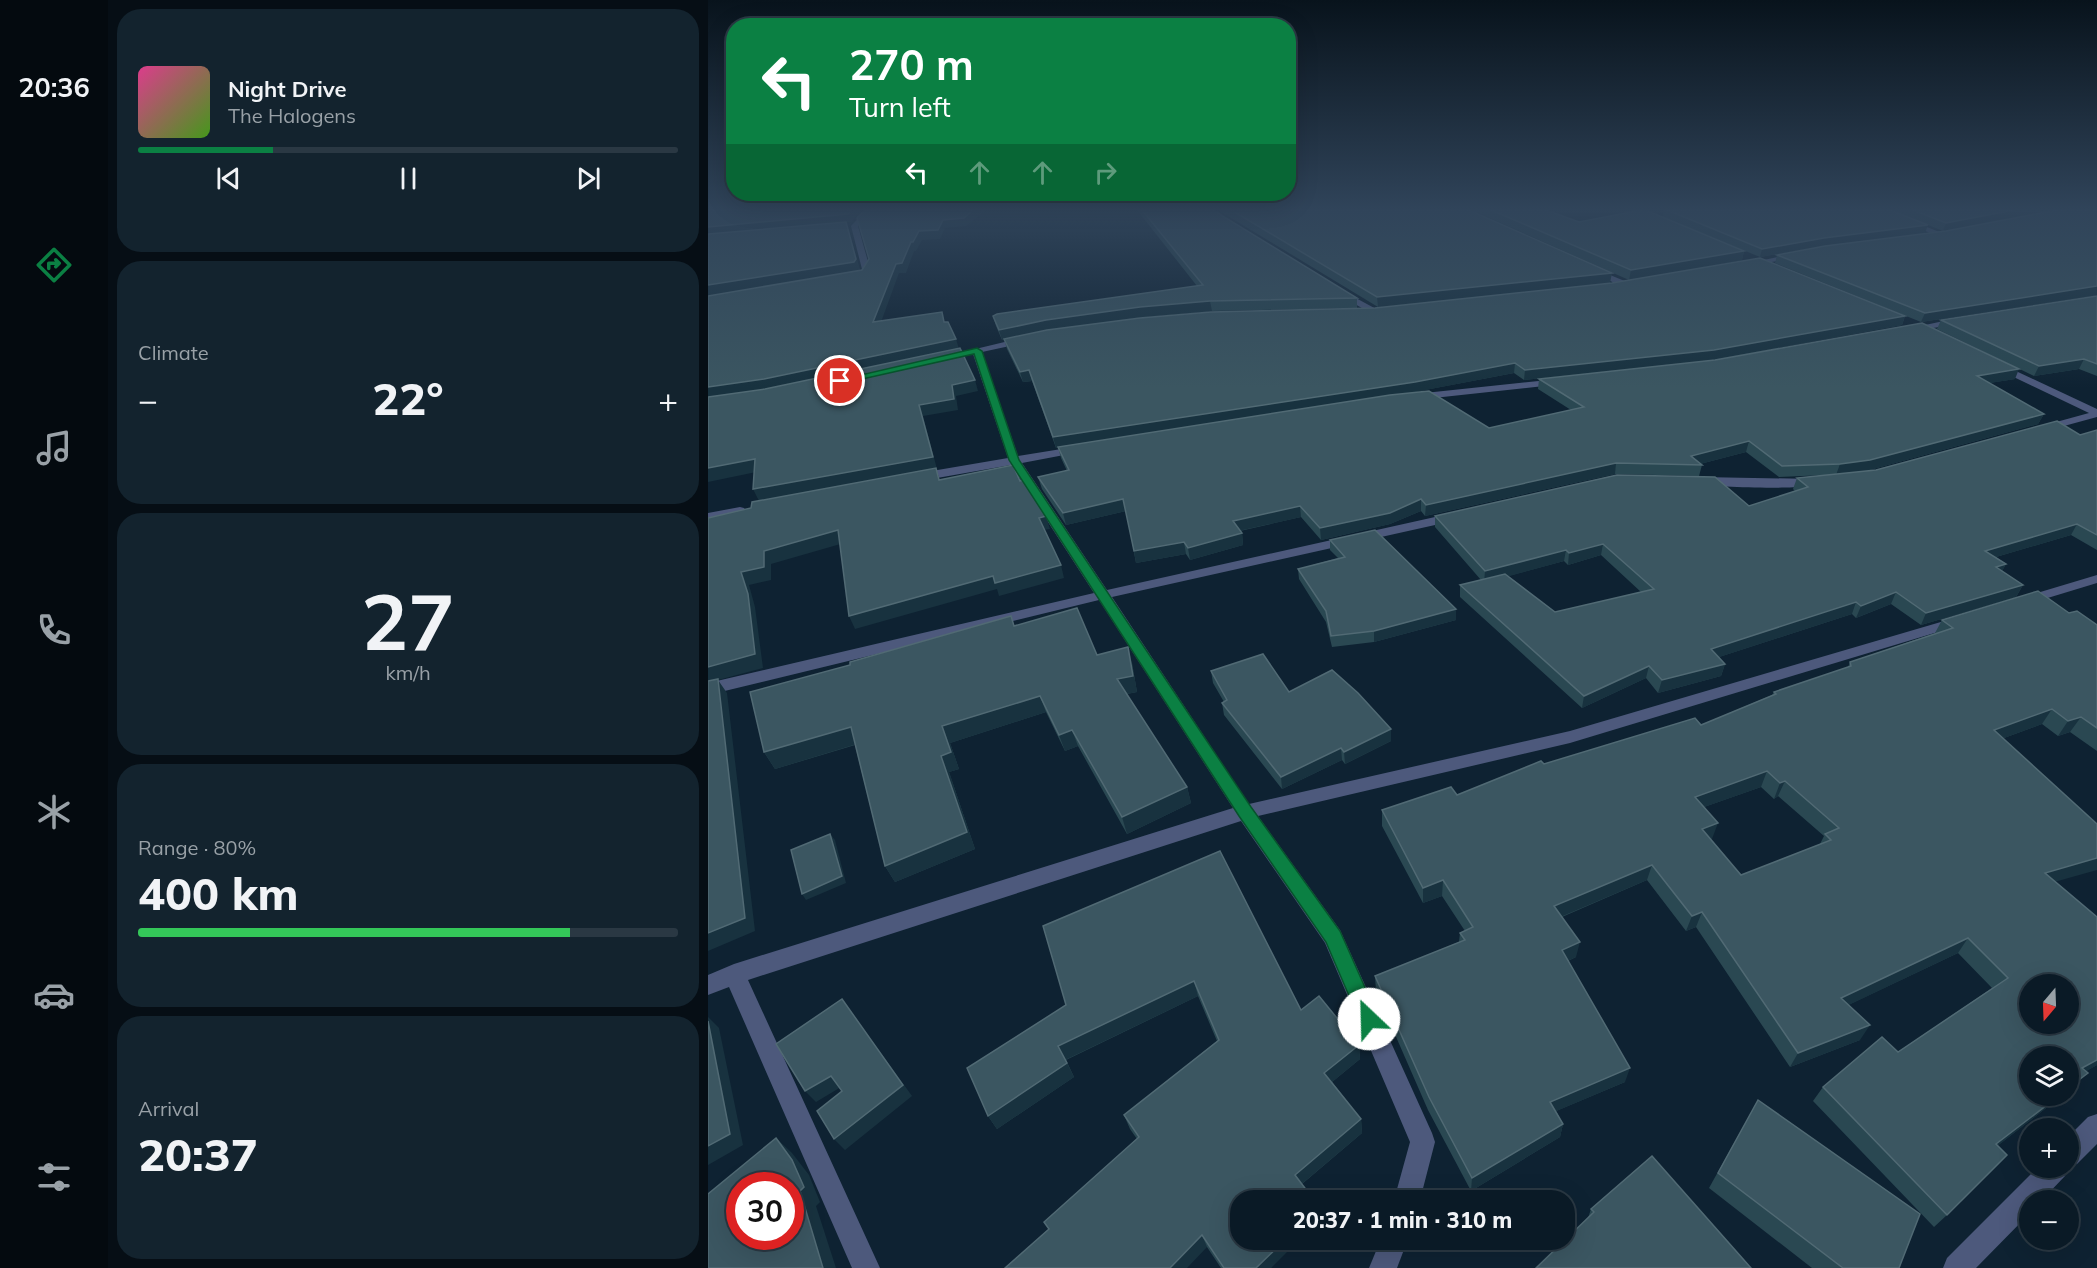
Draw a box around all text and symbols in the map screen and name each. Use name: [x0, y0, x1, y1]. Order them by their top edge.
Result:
text: 270 m: [849, 38, 974, 91]
icon: left: [750, 42, 828, 120]
text: 20:36: [18, 70, 90, 104]
text: Night Drive: [228, 75, 347, 103]
text: Turn left: [849, 90, 951, 124]
text: The Halogens: [228, 103, 356, 128]
icon: left: [900, 156, 933, 189]
icon: ahead: [963, 156, 996, 189]
icon: ahead: [1026, 156, 1059, 189]
icon: right: [1089, 156, 1122, 189]
icon: previous: [212, 162, 245, 195]
icon: pause: [392, 162, 425, 195]
icon: next: [572, 162, 605, 195]
icon: directions: [33, 244, 75, 286]
text: Climate: [138, 340, 209, 365]
pin: [814, 355, 865, 406]
icon: arrive: [823, 364, 856, 397]
text: 22°: [372, 370, 444, 426]
text: −: [138, 379, 158, 420]
text: +: [658, 379, 678, 420]
icon: music: [33, 427, 75, 469]
text: 27: [361, 572, 455, 670]
icon: phone: [33, 609, 75, 651]
text: km/h: [385, 660, 431, 685]
icon: climate: [33, 791, 75, 833]
text: Range · 80%: [138, 835, 256, 860]
text: 400 km: [138, 865, 299, 921]
icon: car: [33, 974, 75, 1016]
north arrow: [2019, 974, 2079, 1034]
map controls: [2019, 974, 2079, 1250]
position arrow: [1337, 987, 1401, 1051]
button: layers: [2019, 1046, 2079, 1106]
text: Arrival: [138, 1096, 199, 1121]
button: +: [2019, 1118, 2079, 1178]
text: 20:37: [138, 1126, 258, 1182]
icon: filters: [33, 1156, 75, 1198]
speed limit sign: 30: [726, 1172, 804, 1250]
button: −: [2019, 1190, 2079, 1250]
text: 20:37 · 1 min · 310 m: [1293, 1206, 1512, 1234]

